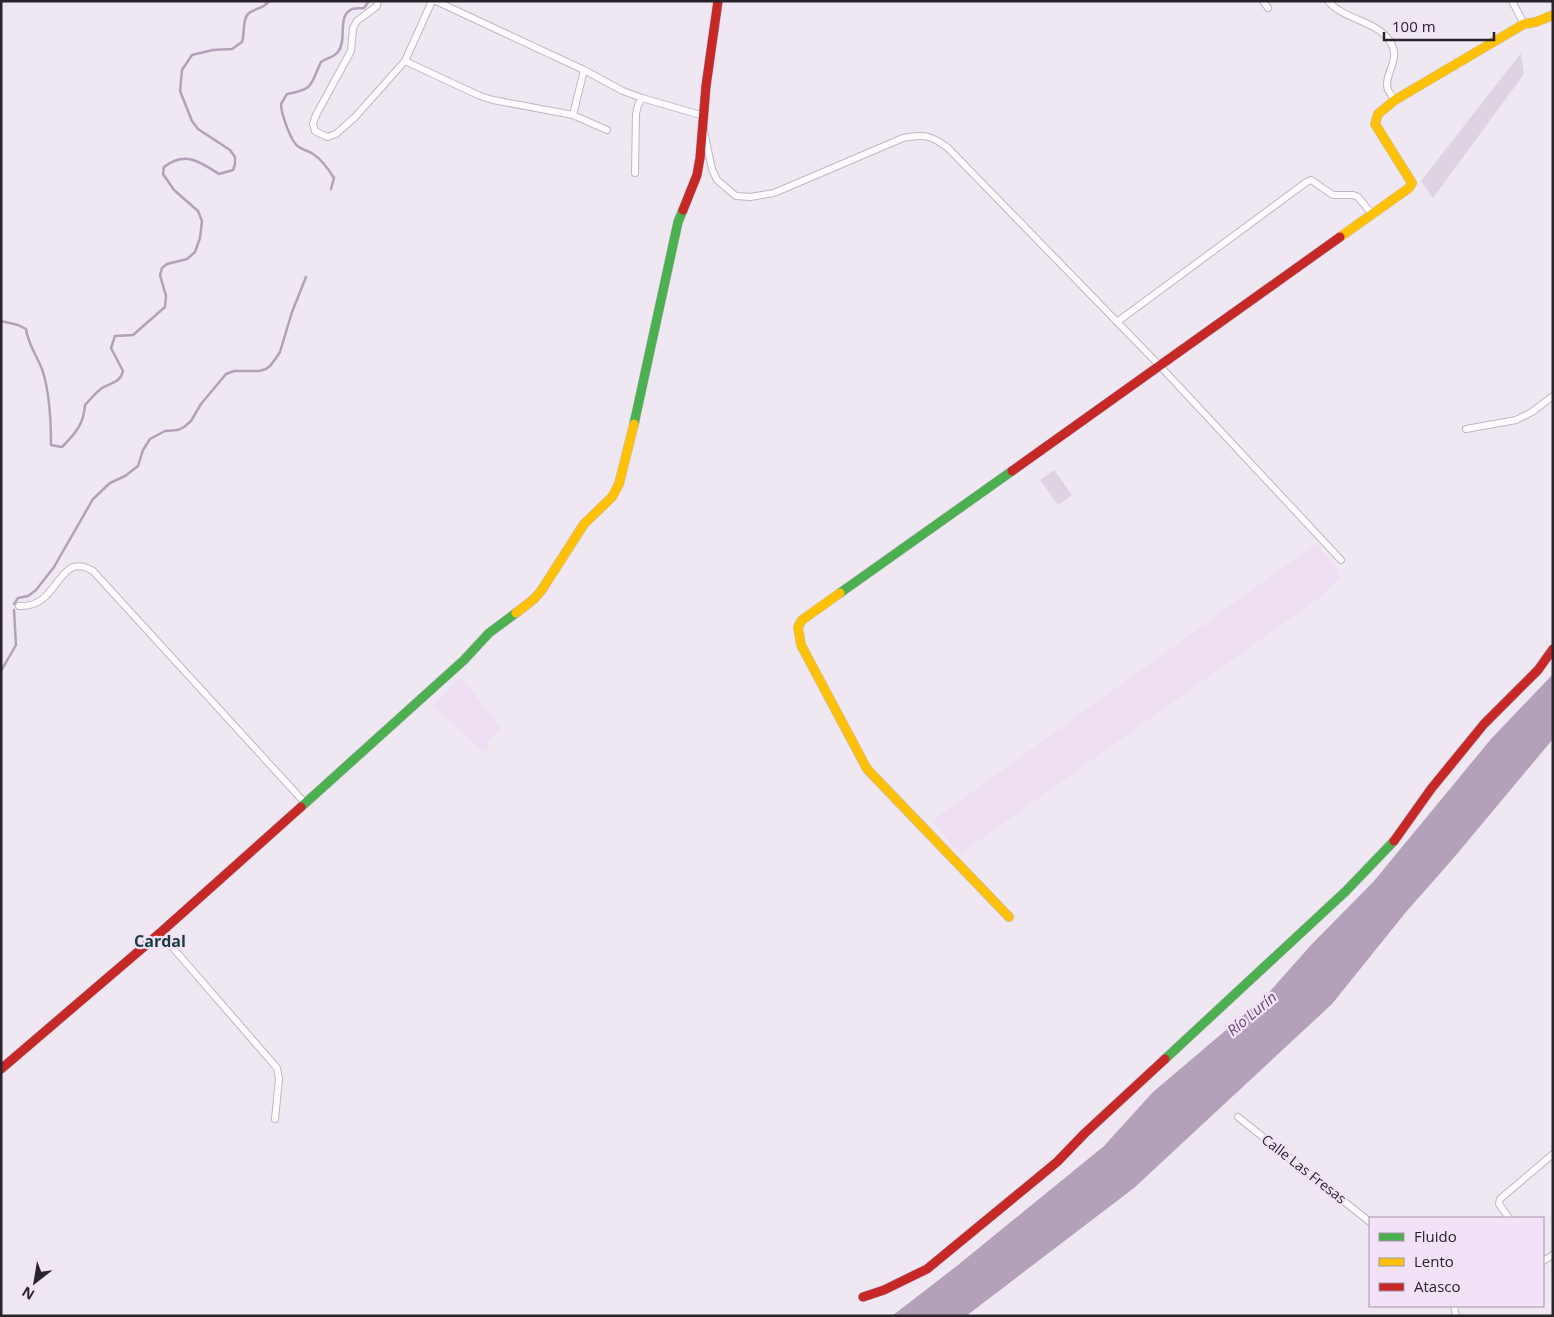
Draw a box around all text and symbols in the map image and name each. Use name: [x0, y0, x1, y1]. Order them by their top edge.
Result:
scale bar: [1384, 10, 1494, 42]
text: 100 m: [1392, 16, 1436, 36]
district label: Cardal: [134, 930, 186, 952]
water label: Río Lurín: [1222, 987, 1280, 1040]
street label: Calle Las Fresas: [1258, 1130, 1351, 1208]
legend: [1369, 1217, 1544, 1307]
text: Fluido: [1414, 1226, 1457, 1246]
text: Lento: [1414, 1251, 1454, 1271]
north arrow: [10, 1257, 60, 1307]
text: Atasco: [1414, 1276, 1461, 1296]
text: N: [18, 1282, 38, 1305]

